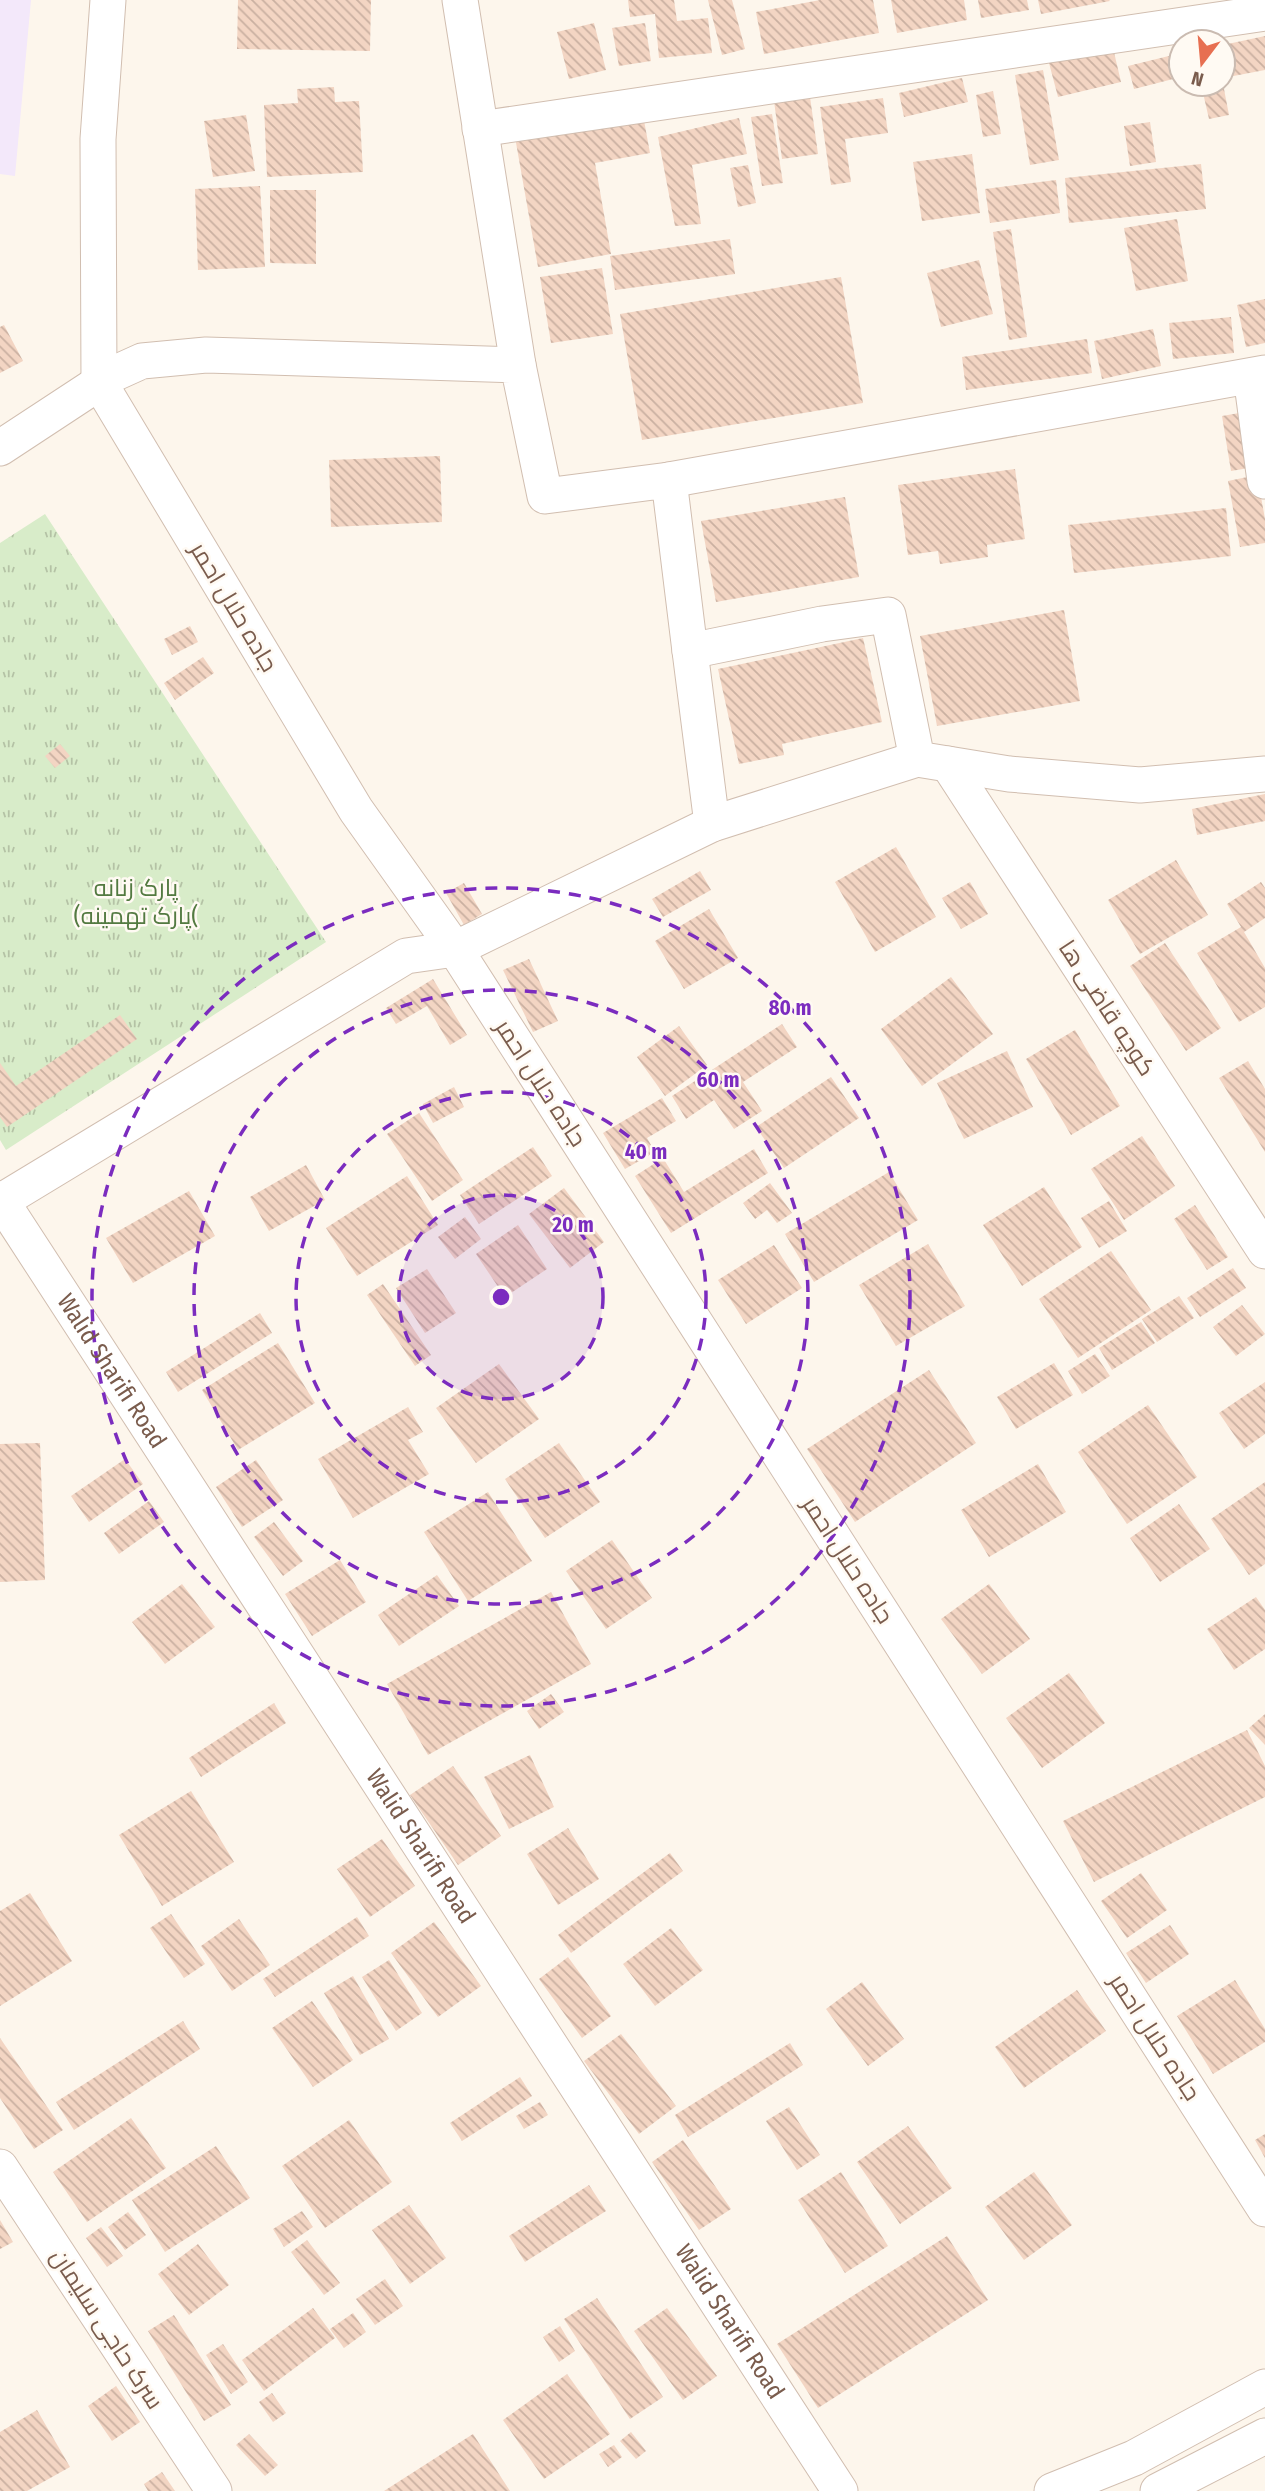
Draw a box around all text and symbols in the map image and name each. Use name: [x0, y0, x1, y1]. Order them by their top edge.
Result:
north arrow: [1167, 28, 1237, 98]
text: N: [1189, 66, 1206, 91]
street label: جاده حلال احمر: [183, 536, 284, 677]
park label: پارک زنانه (پارک تهمینه(: [74, 874, 198, 932]
street label: کوچه قاضی ها: [1051, 935, 1161, 1082]
text: 80 m: [769, 995, 811, 1021]
street label: جاده حلال احمر: [488, 1013, 592, 1152]
text: 60 m: [697, 1067, 739, 1093]
text: 40 m: [625, 1139, 667, 1165]
text: 20 m: [551, 1212, 594, 1238]
centre of rings: [489, 1285, 513, 1309]
street label: Walid Sharifi Road: [51, 1288, 172, 1453]
street label: جاده حلال احمر: [795, 1490, 899, 1629]
street label: Walid Sharifi Road: [360, 1764, 481, 1929]
street label: جاده حلال احمر: [1102, 1967, 1206, 2106]
street label: Walid Sharifi Road: [669, 2239, 790, 2404]
street label: سرک حاجی سلیمان: [45, 2244, 169, 2414]

